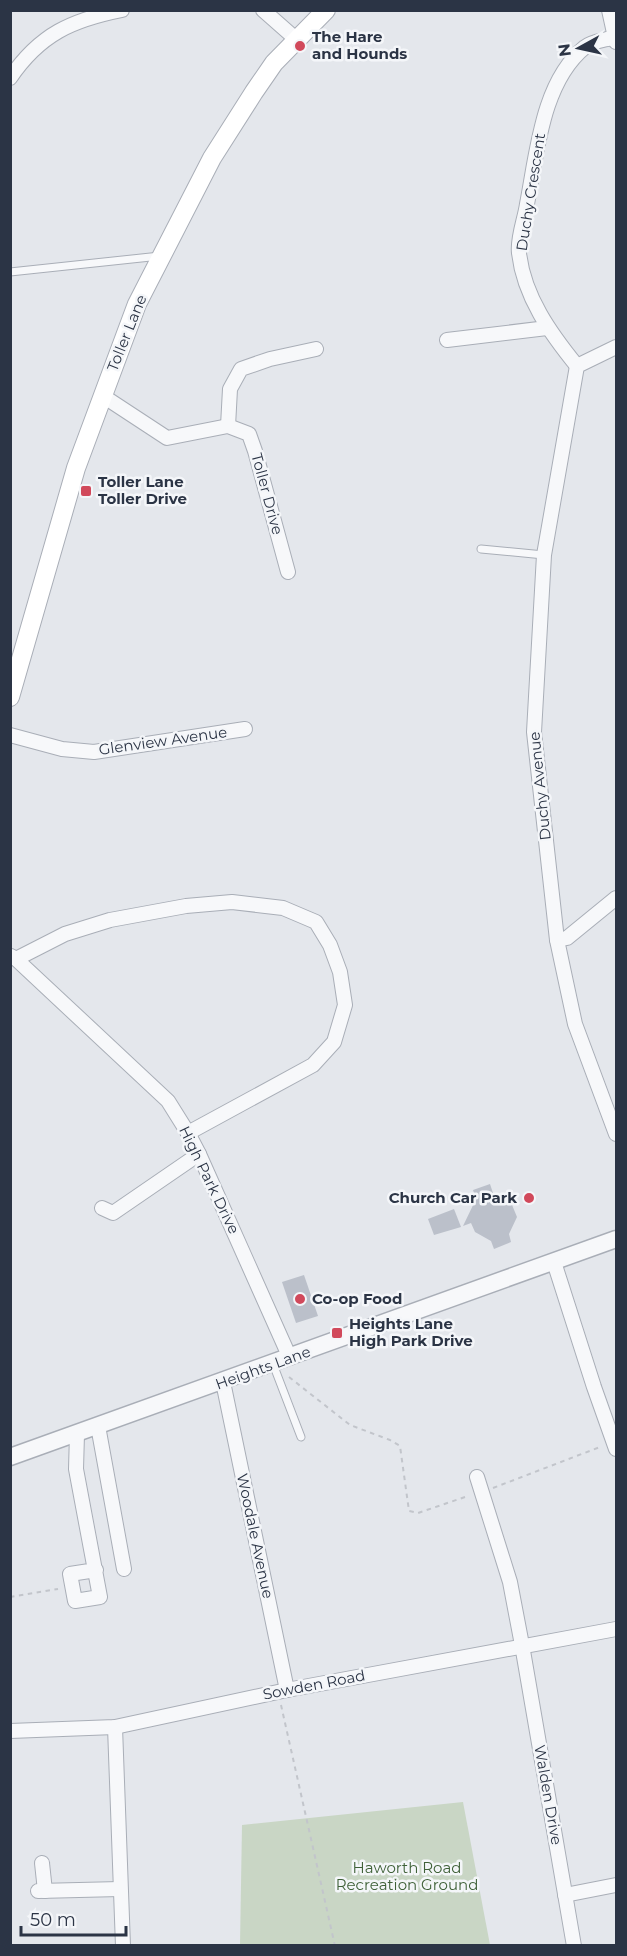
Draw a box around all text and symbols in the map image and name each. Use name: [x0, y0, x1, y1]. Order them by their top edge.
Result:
north arrow: [549, 18, 609, 78]
place label: The Hare and Hounds: [312, 27, 407, 63]
marker: The Hare and Hounds: [293, 39, 307, 53]
text: N: [554, 42, 575, 58]
street label: Duchy Crescent: [512, 132, 549, 252]
street label: Toller Lane: [103, 292, 151, 374]
street label: Toller Drive: [247, 451, 287, 537]
place label: Toller Lane Toller Drive: [98, 472, 187, 508]
marker: Toller Lane Toller Drive: [79, 484, 93, 498]
street label: Glenview Avenue: [97, 722, 228, 759]
street label: Duchy Avenue: [524, 731, 555, 841]
street label: High Park Drive: [175, 1123, 244, 1237]
place label: Church Car Park: [389, 1188, 517, 1207]
marker: Church Car Park: [522, 1191, 536, 1205]
place label: Co-op Food: [312, 1289, 402, 1308]
marker: Co-op Food: [293, 1292, 307, 1306]
place label: Heights Lane High Park Drive: [349, 1314, 473, 1350]
marker: Heights Lane High Park Drive: [330, 1326, 344, 1340]
street label: Heights Lane: [213, 1342, 313, 1394]
street label: Woodale Avenue: [233, 1472, 278, 1600]
street label: Sowden Road: [261, 1665, 367, 1704]
street label: Walden Drive: [530, 1743, 567, 1846]
park label: Haworth Road Recreation Ground: [336, 1858, 478, 1894]
scale bar: [21, 1899, 126, 1937]
text: 50 m: [30, 1909, 76, 1931]

